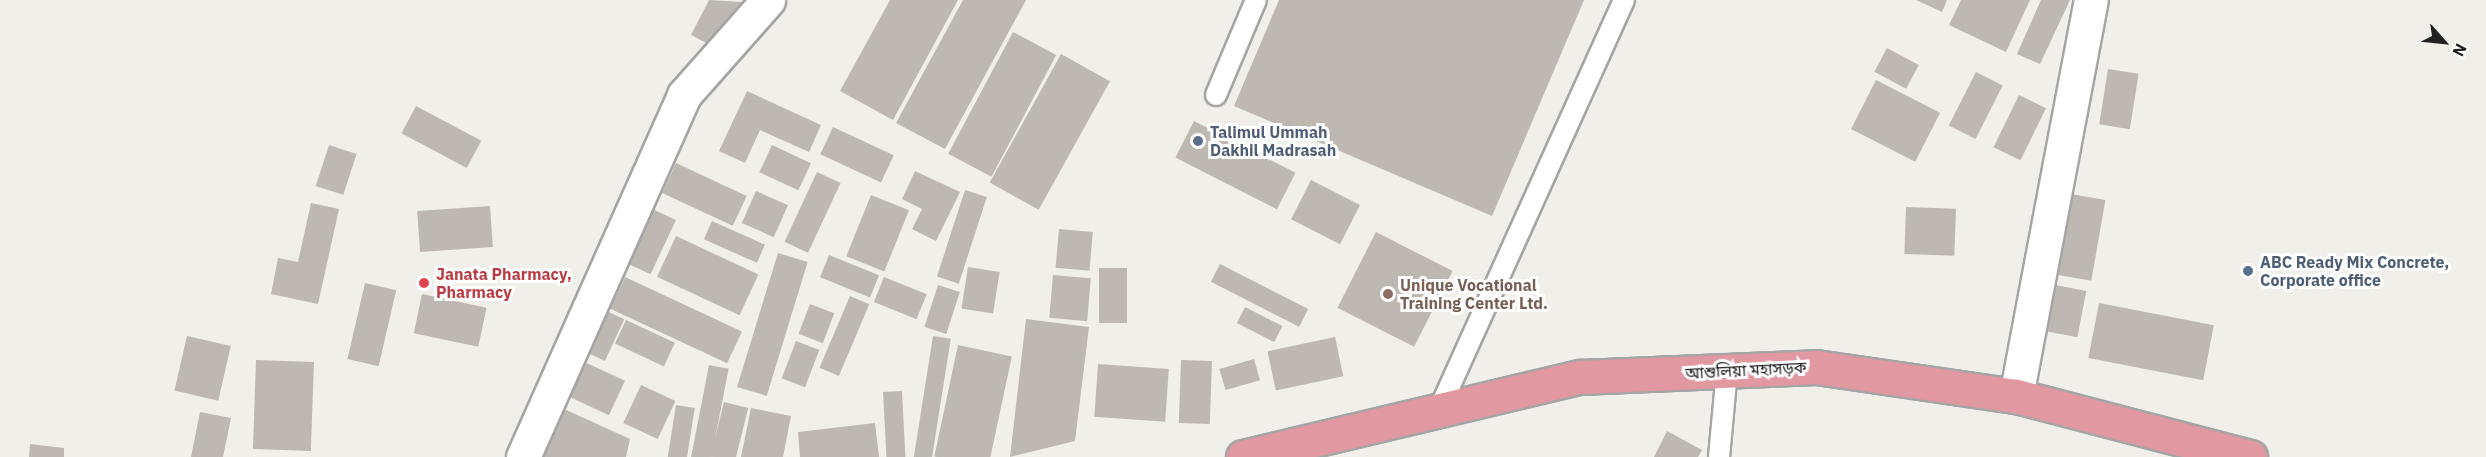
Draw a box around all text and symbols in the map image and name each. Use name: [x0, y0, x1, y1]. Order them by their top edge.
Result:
north arrow: [2414, 12, 2474, 72]
text: N: [2448, 40, 2472, 60]
place label: Talimul Ummah Dakhil Madrasah: [1210, 122, 1336, 160]
marker: Talimul Ummah Dakhil Madrasah: [1191, 134, 1205, 148]
place label: ABC Ready Mix Concrete, Corporate office: [2260, 252, 2449, 290]
place label: Janata Pharmacy, Pharmacy: [436, 264, 572, 302]
marker: ABC Ready Mix Concrete, Corporate office: [2241, 264, 2255, 278]
place label: Unique Vocational Training Center Ltd.: [1400, 275, 1548, 313]
marker: Janata Pharmacy, Pharmacy: [417, 276, 431, 290]
marker: Unique Vocational Training Center Ltd.: [1381, 287, 1395, 301]
street label: আশুলিয়া মহাসড়ক: [1685, 357, 1807, 383]

